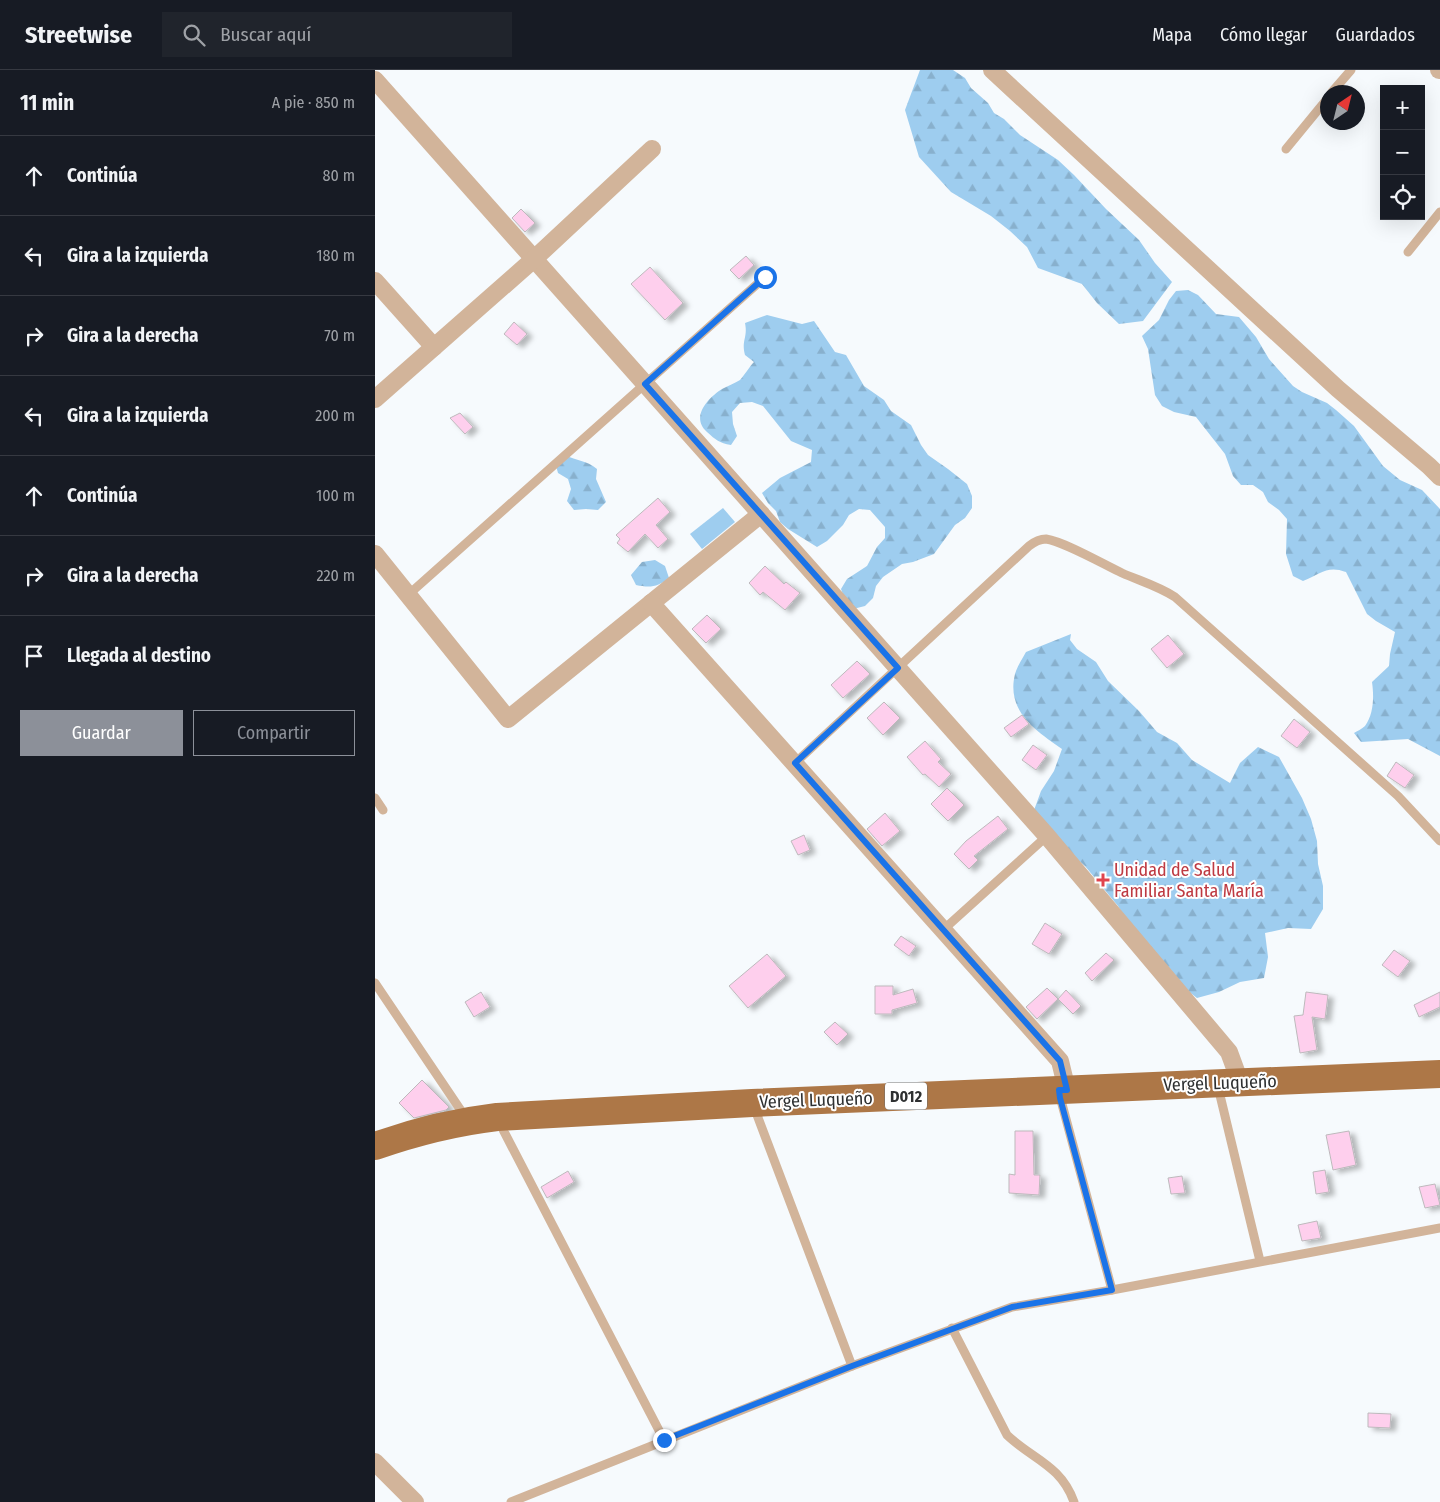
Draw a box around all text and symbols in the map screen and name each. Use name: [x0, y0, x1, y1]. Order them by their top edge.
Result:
search box: [162, 12, 512, 57]
text: Streetwise: [25, 21, 132, 49]
icon: search: [180, 21, 208, 49]
text: Buscar aquí: [220, 23, 311, 46]
text: Mapa: [1152, 24, 1192, 46]
text: Cómo llegar: [1220, 24, 1307, 46]
text: Guardados: [1335, 24, 1415, 46]
north arrow: [1320, 85, 1365, 130]
map controls: [1380, 85, 1425, 220]
button: +: [1380, 85, 1425, 130]
text: 11 min: [20, 90, 74, 116]
text: A pie · 850 m: [272, 93, 355, 112]
button: −: [1380, 130, 1425, 175]
icon: ahead: [20, 162, 48, 190]
text: Continúa: [67, 164, 138, 187]
text: 80 m: [323, 166, 355, 185]
button: locate: [1380, 175, 1425, 220]
icon: left: [20, 242, 48, 270]
text: Gira a la izquierda: [67, 244, 209, 267]
text: 180 m: [316, 246, 355, 265]
route start: [754, 266, 777, 289]
icon: right: [20, 322, 48, 350]
text: Gira a la derecha: [67, 324, 199, 347]
text: 70 m: [324, 326, 355, 345]
icon: left: [20, 402, 48, 430]
text: Gira a la izquierda: [67, 404, 209, 427]
text: 200 m: [315, 406, 355, 425]
icon: ahead: [20, 482, 48, 510]
text: Continúa: [67, 484, 138, 507]
text: 100 m: [316, 486, 355, 505]
icon: right: [20, 562, 48, 590]
text: Gira a la derecha: [67, 564, 199, 587]
text: 220 m: [316, 566, 355, 585]
icon: arrive: [20, 642, 48, 670]
text: Llegada al destino: [67, 644, 211, 667]
button: Guardar: [20, 710, 183, 756]
button: Compartir: [193, 710, 355, 756]
place label: Unidad de Salud Familiar Santa María: [1114, 859, 1264, 902]
marker: Unidad de Salud Familiar Santa María: [1096, 873, 1110, 887]
street label: Vergel Luqueño: [1163, 1070, 1277, 1096]
road number: D012: [885, 1082, 927, 1110]
street label: Vergel Luqueño: [759, 1087, 873, 1113]
route end: [653, 1429, 676, 1452]

